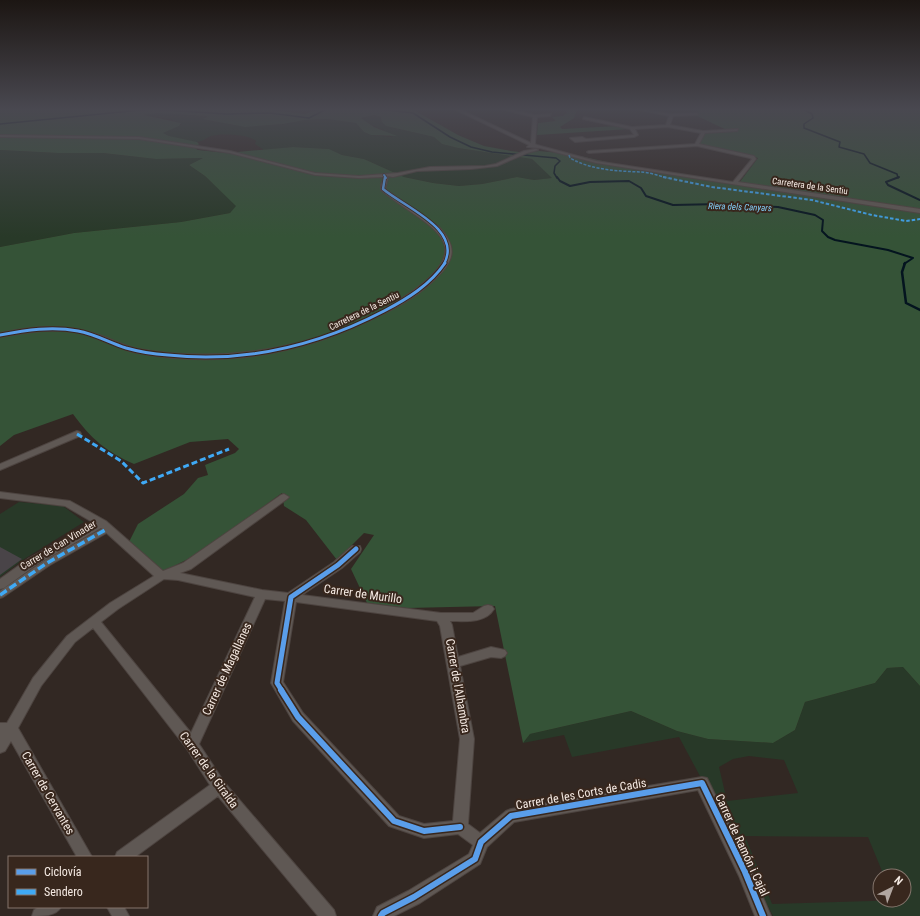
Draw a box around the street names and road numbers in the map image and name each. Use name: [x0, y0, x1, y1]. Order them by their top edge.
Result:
street label: Carretera de la Sentiu: [771, 176, 849, 196]
street label: Carretera de la Sentiu: [327, 290, 401, 332]
street label: Carrer de Can Vinader: [18, 518, 98, 572]
street label: Carrer de Murillo: [323, 582, 403, 606]
street label: Carrer de Magallanes: [199, 620, 255, 718]
street label: Carrer de l'Alhambra: [443, 638, 473, 735]
street label: Carrer de la Giralda: [177, 729, 242, 811]
street label: Carrer de Cervantes: [19, 749, 77, 837]
street label: Carrer de les Corts de Cadis: [515, 776, 647, 812]
street label: Carrer de Ramón i Cajal: [712, 792, 772, 898]

